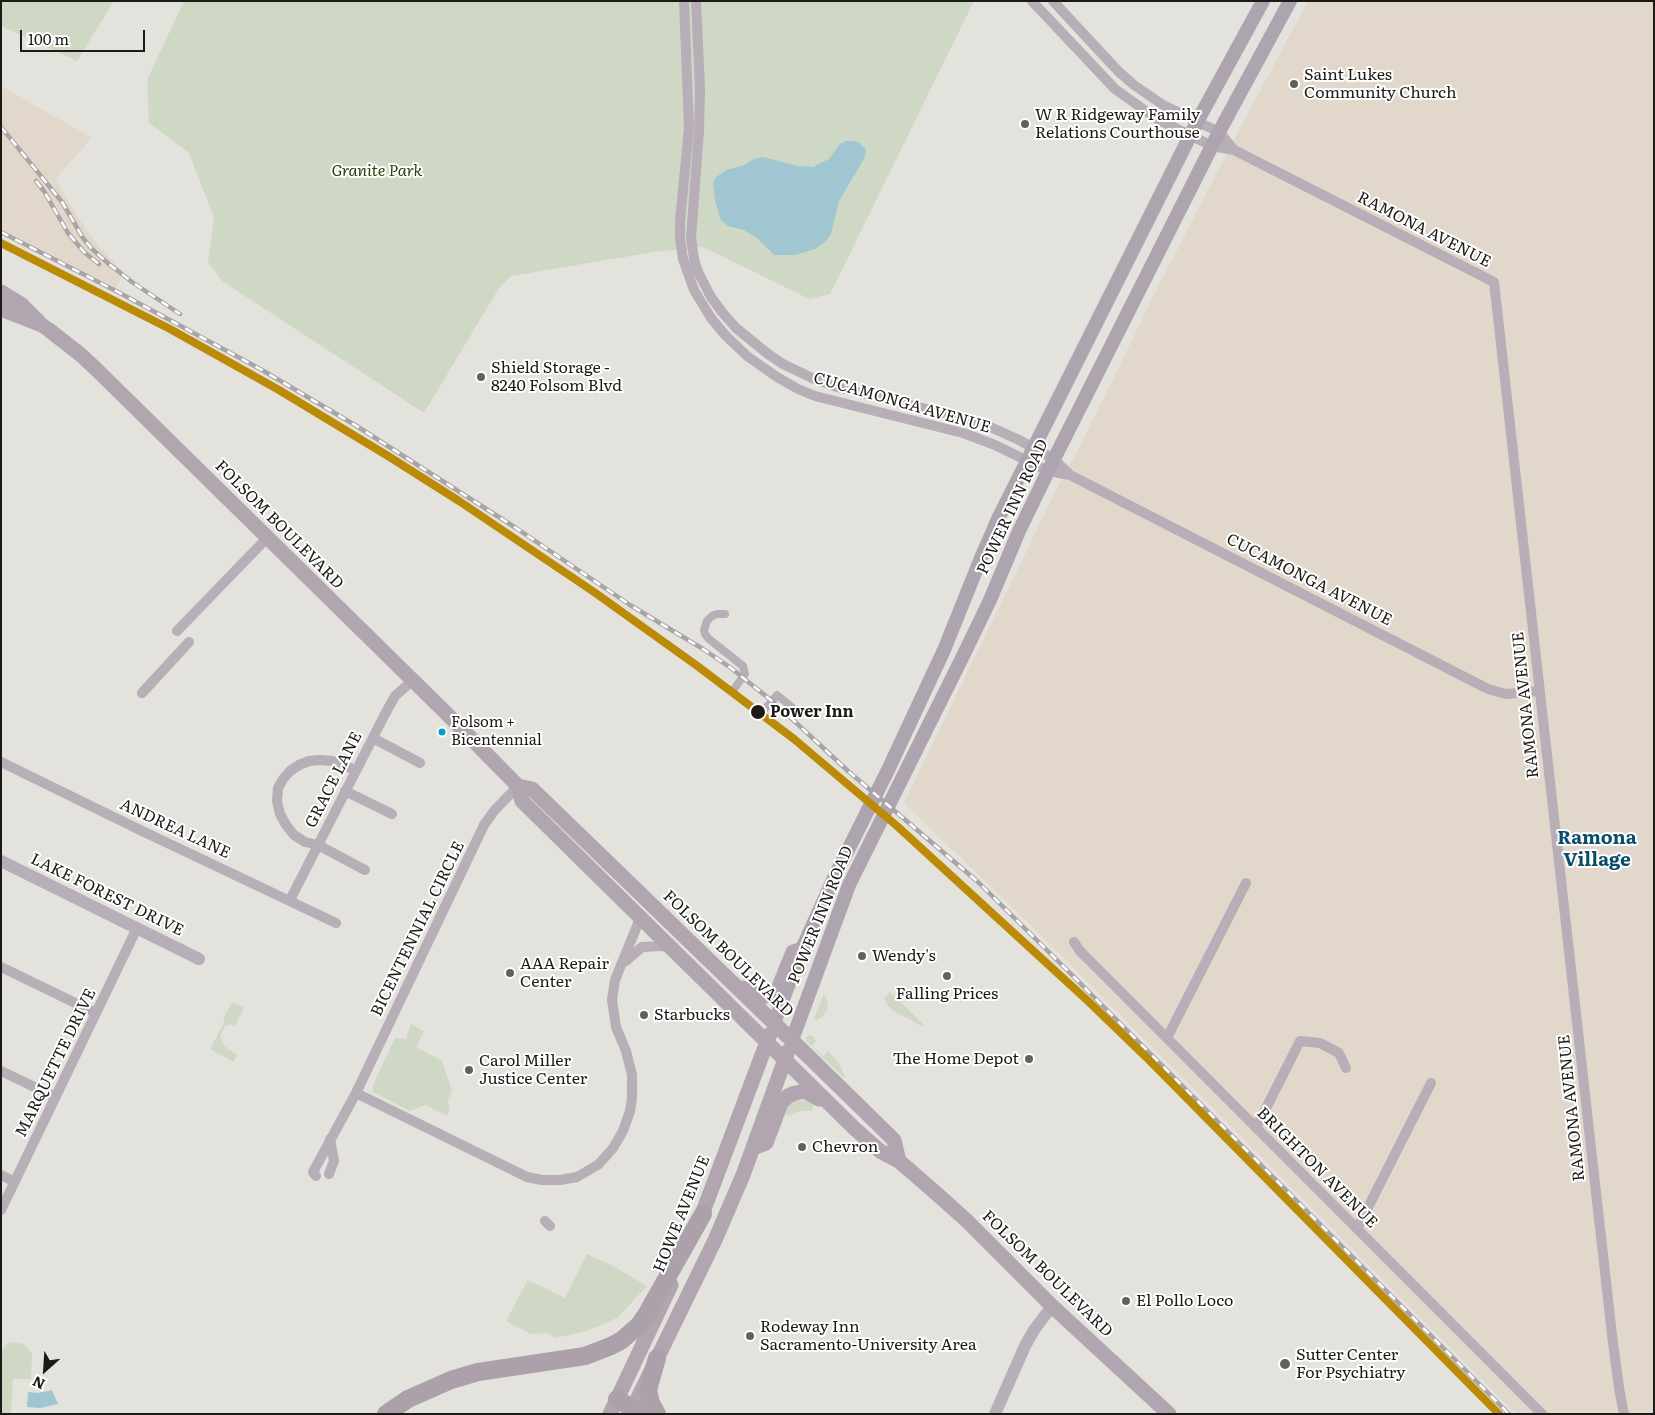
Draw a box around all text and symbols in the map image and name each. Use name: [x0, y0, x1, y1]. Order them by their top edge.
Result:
scale bar: [22, 20, 148, 52]
text: 100 m: [28, 27, 69, 50]
place label: Saint Lukes Community Church: [1304, 65, 1457, 103]
marker: Saint Lukes Community Church: [1288, 78, 1300, 90]
place label: W R Ridgeway Family Relations Courthouse: [1035, 105, 1200, 143]
marker: W R Ridgeway Family Relations Courthouse: [1019, 118, 1031, 130]
park label: Granite Park: [332, 161, 422, 181]
street label: RAMONA AVENUE: [1354, 188, 1494, 272]
place label: Shield Storage - 8240 Folsom Blvd: [491, 358, 622, 396]
street label: CUCAMONGA AVENUE: [811, 369, 993, 437]
marker: Shield Storage - 8240 Folsom Blvd: [475, 371, 487, 383]
street label: POWER INN ROAD: [973, 436, 1053, 578]
street label: FOLSOM BOULEVARD: [211, 457, 347, 593]
street label: CUCAMONGA AVENUE: [1223, 530, 1395, 630]
street label: RAMONA AVENUE: [1509, 631, 1543, 779]
place label: Power Inn: [770, 702, 854, 722]
marker: Power Inn: [749, 703, 767, 721]
place label: Folsom + Bicentennial: [451, 714, 542, 749]
marker: Folsom + Bicentennial: [437, 727, 447, 737]
street label: GRACE LANE: [302, 729, 366, 831]
street label: ANDREA LANE: [117, 795, 233, 863]
district label: Ramona Village: [1557, 827, 1637, 871]
street label: BICENTENNIAL CIRCLE: [367, 838, 469, 1020]
street label: POWER INN ROAD: [785, 843, 857, 987]
street label: LAKE FOREST DRIVE: [27, 850, 187, 940]
street label: FOLSOM BOULEVARD: [659, 887, 797, 1021]
place label: Wendy's: [872, 946, 936, 966]
marker: Wendy's: [856, 950, 868, 962]
place label: AAA Repair Center: [520, 954, 609, 992]
marker: AAA Repair Center: [504, 967, 516, 979]
marker: Falling Prices: [941, 970, 953, 982]
place label: Falling Prices: [896, 984, 998, 1004]
street label: MARQUETTE DRIVE: [12, 986, 100, 1140]
place label: Starbucks: [654, 1005, 730, 1025]
marker: Starbucks: [638, 1009, 650, 1021]
street label: RAMONA AVENUE: [1555, 1034, 1589, 1182]
place label: The Home Depot: [893, 1049, 1019, 1069]
place label: Carol Miller Justice Center: [479, 1051, 587, 1089]
marker: The Home Depot: [1023, 1053, 1035, 1065]
marker: Carol Miller Justice Center: [463, 1064, 475, 1076]
street label: BRIGHTON AVENUE: [1253, 1104, 1381, 1232]
place label: Chevron: [812, 1137, 878, 1157]
marker: Chevron: [796, 1141, 808, 1153]
street label: HOWE AVENUE: [650, 1153, 714, 1275]
street label: FOLSOM BOULEVARD: [978, 1207, 1116, 1341]
place label: El Pollo Loco: [1136, 1291, 1233, 1311]
marker: El Pollo Loco: [1120, 1295, 1132, 1307]
place label: Rodeway Inn Sacramento-University Area: [760, 1317, 977, 1355]
marker: Rodeway Inn Sacramento-University Area: [744, 1330, 756, 1342]
north arrow: [20, 1345, 70, 1395]
place label: Sutter Center For Psychiatry: [1296, 1345, 1406, 1383]
marker: Sutter Center For Psychiatry: [1278, 1357, 1292, 1371]
text: N: [29, 1372, 48, 1395]

